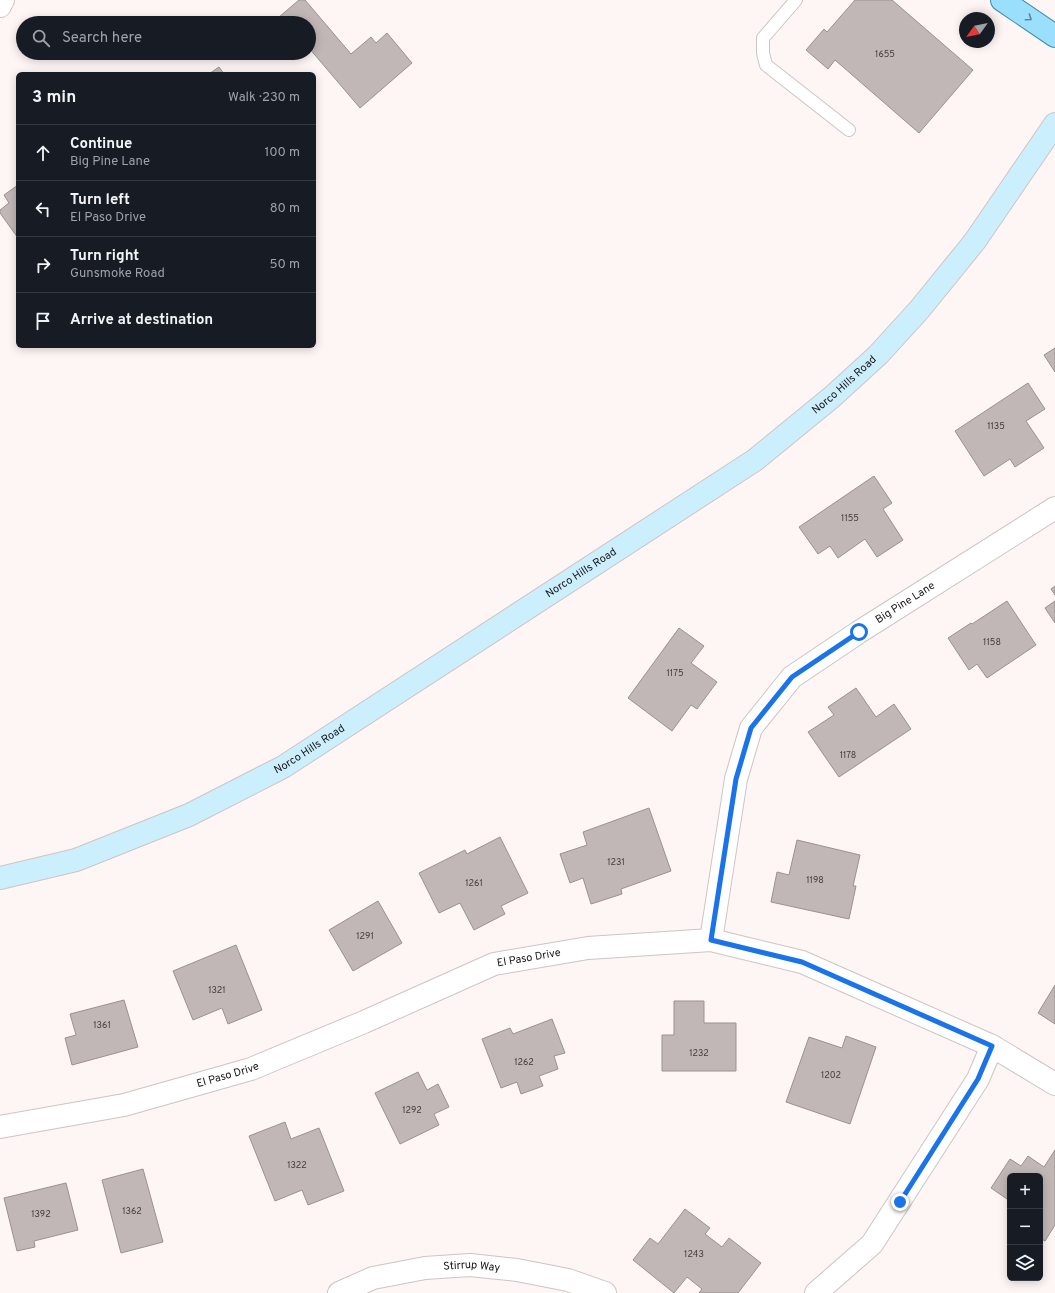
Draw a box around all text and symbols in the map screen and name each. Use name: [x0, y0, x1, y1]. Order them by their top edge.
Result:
north arrow: [959, 12, 995, 48]
one-way arrow: [1024, 13, 1031, 20]
search box: [16, 16, 316, 60]
icon: search: [30, 27, 52, 49]
text: Search here: [62, 29, 142, 48]
house number: 1655: [875, 49, 895, 60]
text: 3 min: [32, 87, 76, 109]
text: Walk · 230 m: [228, 90, 300, 106]
text: Continue: [70, 135, 132, 154]
icon: ahead: [32, 142, 54, 164]
text: 100 m: [264, 145, 300, 161]
text: Big Pine Lane: [70, 154, 150, 170]
text: Turn left: [70, 191, 130, 210]
icon: left: [32, 198, 54, 220]
text: 80 m: [270, 201, 300, 217]
text: El Paso Drive: [70, 210, 146, 226]
text: Turn right: [70, 247, 139, 266]
icon: right: [32, 254, 54, 276]
text: 50 m: [270, 257, 300, 273]
text: Gunsmoke Road: [70, 266, 165, 282]
icon: arrive: [32, 310, 54, 332]
text: Arrive at destination: [70, 311, 213, 330]
street label: Norco Hills Road: [809, 353, 880, 417]
house number: 1135: [987, 421, 1005, 432]
house number: 1155: [841, 513, 859, 524]
street label: Norco Hills Road: [543, 545, 619, 601]
street label: Big Pine Lane: [873, 579, 938, 627]
route start: [850, 623, 868, 641]
house number: 1158: [983, 637, 1001, 648]
house number: 1175: [667, 668, 683, 679]
street label: Norco Hills Road: [272, 722, 348, 777]
house number: 1178: [840, 750, 856, 761]
house number: 1231: [607, 857, 625, 868]
house number: 1198: [806, 875, 824, 886]
house number: 1261: [465, 878, 483, 889]
house number: 1291: [356, 931, 374, 942]
street label: El Paso Drive: [496, 946, 562, 970]
house number: 1321: [208, 985, 226, 996]
house number: 1361: [93, 1020, 111, 1031]
house number: 1232: [689, 1048, 709, 1059]
house number: 1262: [514, 1057, 534, 1068]
street label: El Paso Drive: [195, 1059, 261, 1091]
house number: 1202: [821, 1070, 841, 1081]
house number: 1292: [402, 1105, 422, 1116]
house number: 1322: [287, 1160, 307, 1171]
map controls: [1007, 1173, 1043, 1281]
button: +: [1007, 1173, 1043, 1209]
route end: [891, 1193, 909, 1211]
house number: 1362: [122, 1206, 142, 1217]
house number: 1392: [31, 1209, 51, 1220]
button: −: [1007, 1209, 1043, 1245]
button: layers: [1007, 1245, 1043, 1281]
house number: 1243: [684, 1249, 704, 1260]
street label: Stirrup Way: [443, 1258, 501, 1275]

